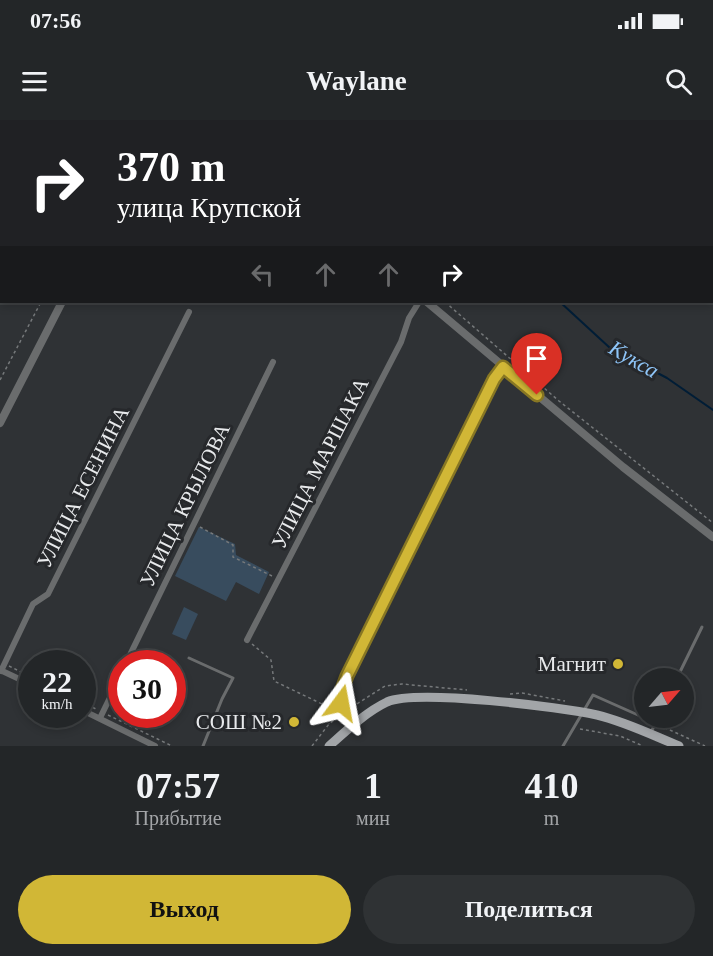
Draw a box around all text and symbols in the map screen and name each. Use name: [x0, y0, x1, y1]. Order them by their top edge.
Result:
text: 07:56: [30, 8, 81, 33]
icon: menu: [18, 65, 51, 98]
icon: search: [662, 65, 695, 98]
text: Waylane: [306, 66, 407, 96]
icon: right: [18, 144, 96, 222]
text: 370 m: [117, 144, 226, 190]
text: улица Крупской: [117, 193, 301, 223]
icon: left: [246, 258, 279, 291]
icon: ahead: [309, 258, 342, 291]
icon: ahead: [372, 258, 405, 291]
icon: right: [435, 258, 468, 291]
pin: [511, 333, 562, 395]
water label: Кукса: [604, 334, 663, 383]
icon: arrive: [520, 342, 553, 375]
street label: УЛИЦА МАРШАКА: [267, 373, 374, 552]
street label: УЛИЦА ЕСЕНИНА: [32, 402, 134, 572]
street label: УЛИЦА КРЫЛОВА: [135, 419, 235, 591]
speed limit sign: 30: [108, 650, 186, 728]
place label: Магнит: [538, 652, 606, 676]
marker: Магнит: [611, 657, 625, 671]
text: 22: [42, 665, 72, 698]
north arrow: [634, 668, 694, 728]
map controls: [634, 668, 694, 728]
position arrow: [309, 671, 373, 735]
text: km/h: [42, 696, 72, 712]
place label: СОШ №2: [196, 710, 282, 734]
marker: СОШ №2: [287, 715, 301, 729]
text: 07:57: [136, 766, 220, 806]
text: 1: [364, 766, 382, 806]
text: 410: [525, 766, 579, 806]
text: Прибытие: [134, 807, 222, 829]
text: мин: [356, 807, 390, 829]
text: m: [544, 807, 559, 829]
button: Выход: [18, 875, 351, 944]
button: Поделиться: [363, 875, 695, 944]

